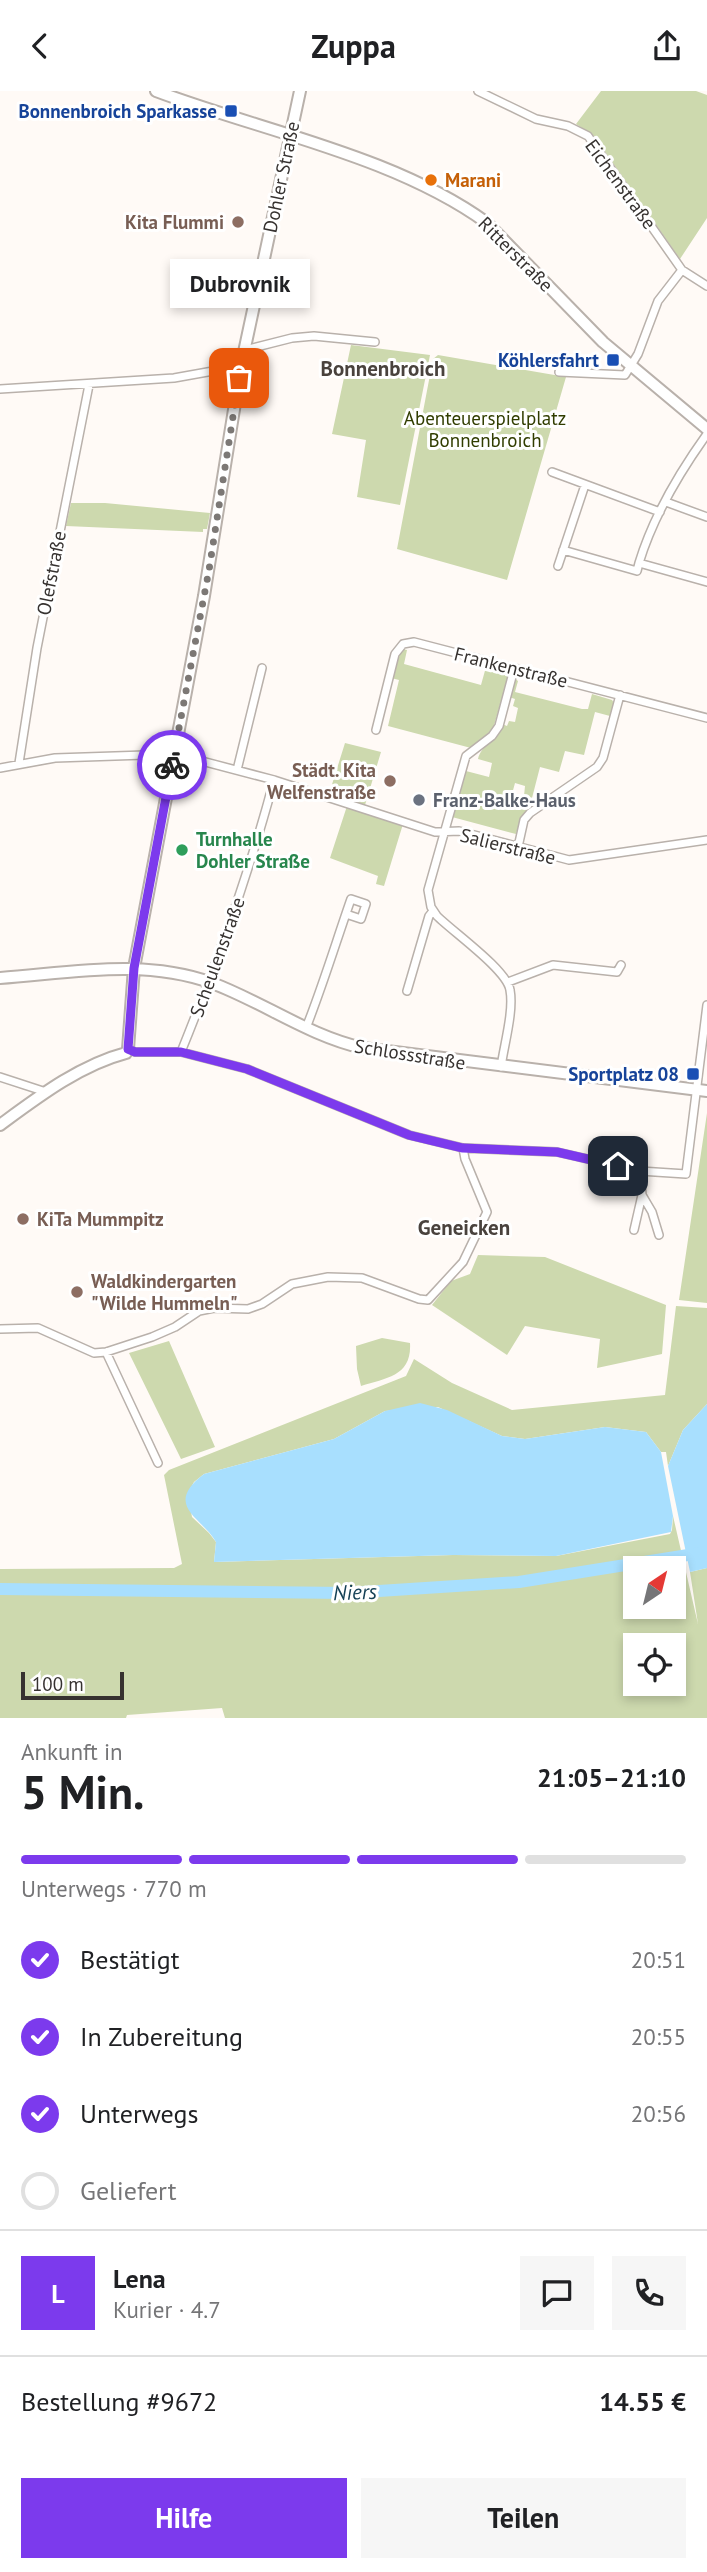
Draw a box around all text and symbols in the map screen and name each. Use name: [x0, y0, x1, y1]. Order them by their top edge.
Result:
text: Zuppa: [311, 25, 396, 67]
icon: back: [21, 27, 59, 65]
icon: share: [648, 27, 686, 65]
place label: Bonnenbroich Sparkasse: [18, 99, 217, 123]
marker: Bonnenbroich Sparkasse: [223, 103, 239, 119]
street label: Dohler Straße: [258, 119, 304, 235]
street label: Eichenstraße: [580, 134, 662, 234]
place label: Marani: [445, 168, 501, 192]
marker: Marani: [423, 172, 439, 188]
place label: Kita Flummi: [125, 210, 224, 234]
street label: Ritterstraße: [473, 211, 559, 297]
marker: Kita Flummi: [230, 214, 246, 230]
callout: Dubrovnik: [169, 259, 309, 308]
text: Dubrovnik: [190, 269, 290, 298]
pin: [209, 348, 269, 408]
place label: Köhlersfahrt: [498, 348, 599, 372]
marker: Köhlersfahrt: [605, 352, 621, 368]
district label: Bonnenbroich: [321, 355, 445, 382]
icon: bag: [220, 359, 258, 397]
park label: Abenteuerspielplatz Bonnenbroich: [404, 406, 566, 452]
street label: Olefstraße: [31, 529, 71, 617]
street label: Frankenstraße: [452, 641, 570, 693]
courier: [137, 730, 207, 800]
icon: bike: [153, 746, 191, 784]
place label: Städt. Kita Welfenstraße: [267, 758, 376, 804]
marker: Städt. Kita Welfenstraße: [382, 773, 398, 789]
place label: Franz-Balke-Haus: [433, 788, 576, 812]
marker: Franz-Balke-Haus: [411, 792, 427, 808]
street label: Salierstraße: [458, 823, 558, 869]
place label: Turnhalle Dohler Straße: [196, 827, 310, 873]
marker: Turnhalle Dohler Straße: [174, 842, 190, 858]
street label: Scheulenstraße: [184, 894, 250, 1020]
street label: Schlossstraße: [353, 1033, 467, 1075]
place label: Sportplatz 08: [568, 1062, 679, 1086]
marker: Sportplatz 08: [685, 1066, 701, 1082]
pin: [588, 1136, 648, 1196]
icon: home: [599, 1147, 637, 1185]
place label: KiTa Mummpitz: [37, 1207, 164, 1231]
marker: KiTa Mummpitz: [15, 1211, 31, 1227]
district label: Geneicken: [418, 1214, 510, 1241]
place label: Waldkindergarten "Wilde Hummeln": [91, 1269, 238, 1315]
marker: Waldkindergarten "Wilde Hummeln": [69, 1284, 85, 1300]
north arrow: [623, 1556, 686, 1619]
map controls: [623, 1556, 686, 1696]
water label: Niers: [333, 1578, 378, 1606]
button: locate: [623, 1633, 686, 1696]
scale bar: [21, 1669, 124, 1701]
text: 100 m: [32, 1672, 84, 1696]
text: Ankunft in: [21, 1737, 123, 1766]
text: 21:05–21:10: [537, 1761, 686, 1794]
text: 5 Min.: [21, 1762, 144, 1822]
text: Unterwegs · 770 m: [21, 1874, 207, 1903]
icon: check: [21, 1941, 59, 1979]
text: Bestätigt: [80, 1943, 180, 1976]
text: 20:51: [631, 1945, 686, 1974]
icon: check: [21, 2018, 59, 2056]
text: In Zubereitung: [80, 2020, 243, 2053]
text: 20:55: [631, 2022, 686, 2051]
icon: check: [21, 2095, 59, 2133]
text: Unterwegs: [80, 2097, 198, 2130]
text: 20:56: [631, 2099, 686, 2128]
text: Geliefert: [80, 2174, 177, 2207]
button: chat: [520, 2256, 594, 2330]
button: phone: [612, 2256, 686, 2330]
text: Lena: [113, 2262, 166, 2295]
text: L: [51, 2277, 65, 2310]
text: Kurier · 4.7: [113, 2295, 221, 2324]
text: Bestellung #9672: [21, 2385, 217, 2418]
text: 14.55 €: [599, 2385, 686, 2418]
button: Hilfe: [21, 2478, 347, 2558]
button: Teilen: [361, 2478, 686, 2558]

